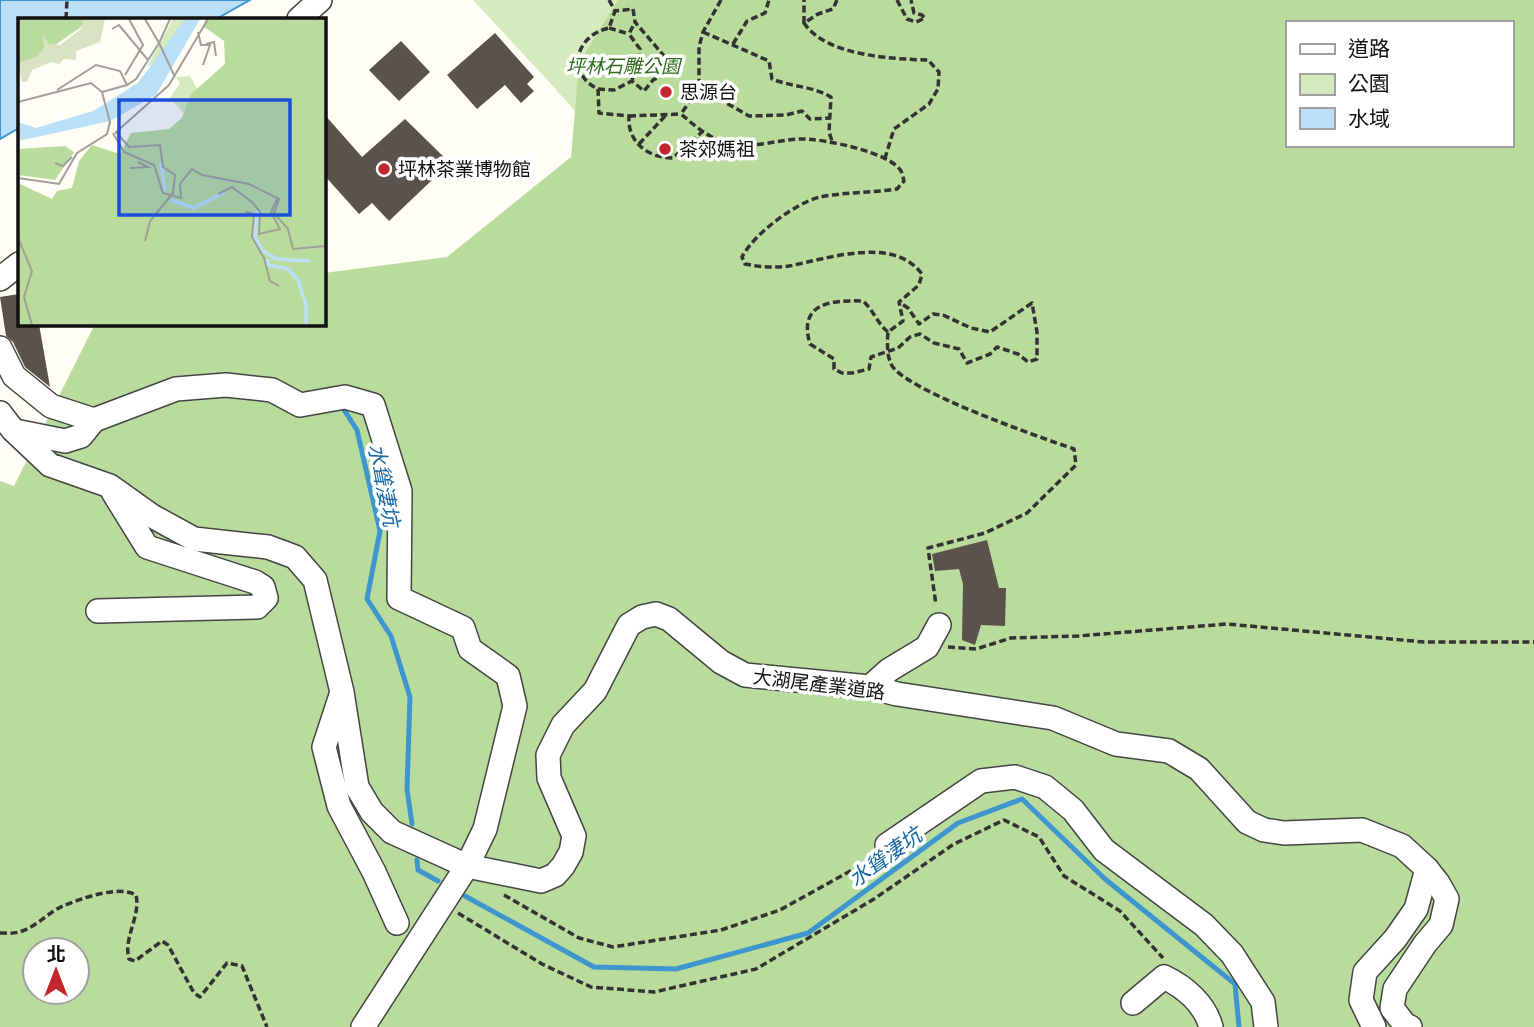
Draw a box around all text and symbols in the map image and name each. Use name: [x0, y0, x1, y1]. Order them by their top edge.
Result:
inset map: [18, 18, 326, 326]
legend: [1286, 21, 1513, 147]
text: 道路: [1348, 35, 1390, 62]
park label: 坪林石雕公園: [566, 54, 683, 78]
text: 公園: [1348, 70, 1390, 97]
place label: 思源台: [680, 80, 737, 104]
marker: 思源台: [658, 84, 674, 100]
text: 水域: [1348, 105, 1390, 132]
place label: 茶郊媽祖: [679, 137, 755, 161]
marker: 茶郊媽祖: [657, 141, 673, 157]
place label: 坪林茶業博物館: [398, 157, 531, 181]
marker: 坪林茶業博物館: [376, 161, 392, 177]
water label: 水聳淒坑: [363, 441, 406, 532]
street label: 大湖尾產業道路: [752, 664, 886, 704]
water label: 水聳淒坑: [843, 820, 929, 893]
north arrow: [21, 936, 91, 1006]
text: 北: [46, 942, 66, 966]

